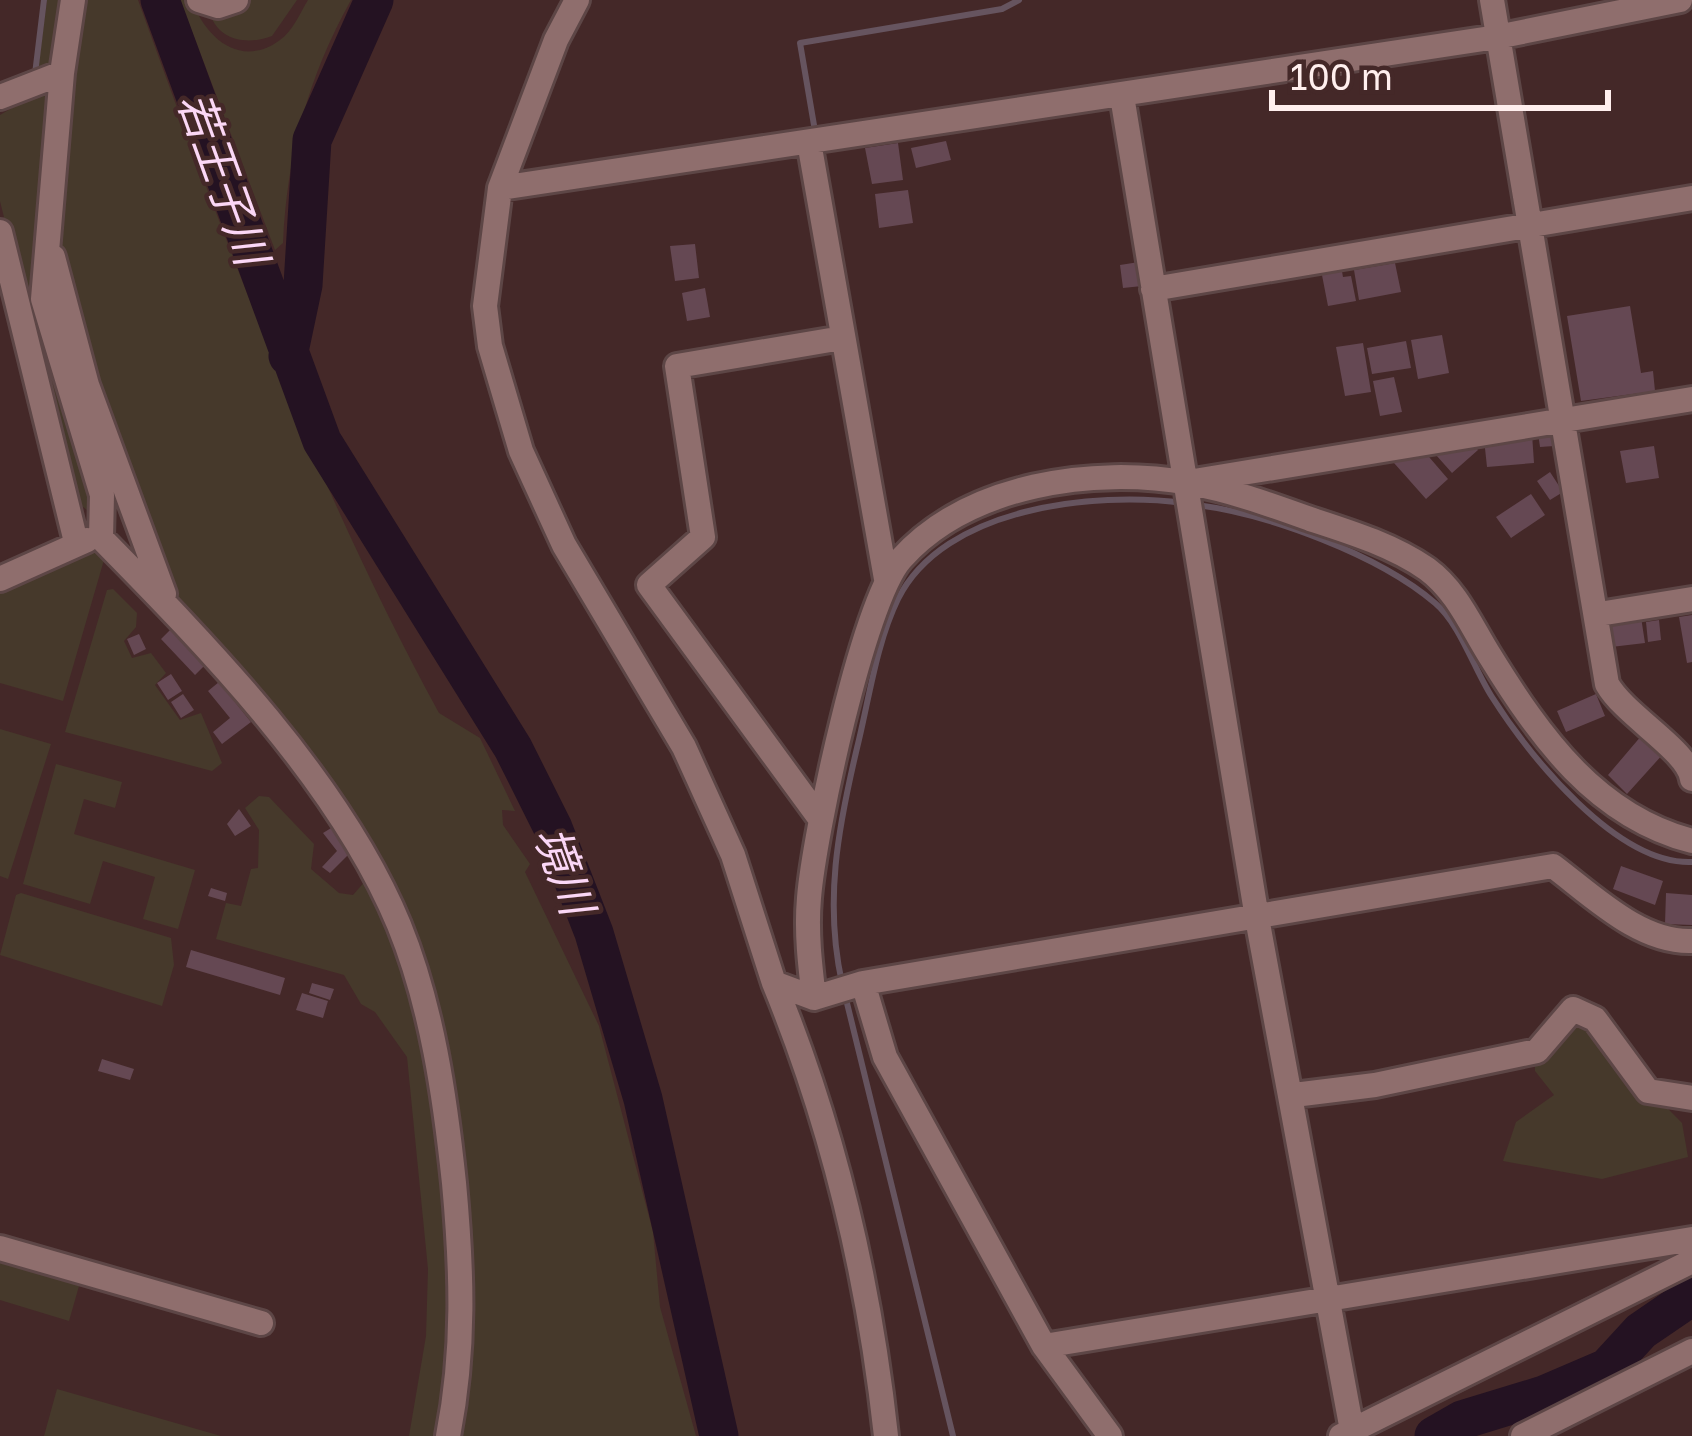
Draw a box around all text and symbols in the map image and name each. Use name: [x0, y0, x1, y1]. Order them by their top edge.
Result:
scale bar: [1272, 36, 1608, 110]
text: 100 m: [1290, 55, 1393, 98]
water label: 若王子川: [168, 84, 282, 276]
water label: 境川: [524, 818, 607, 925]

